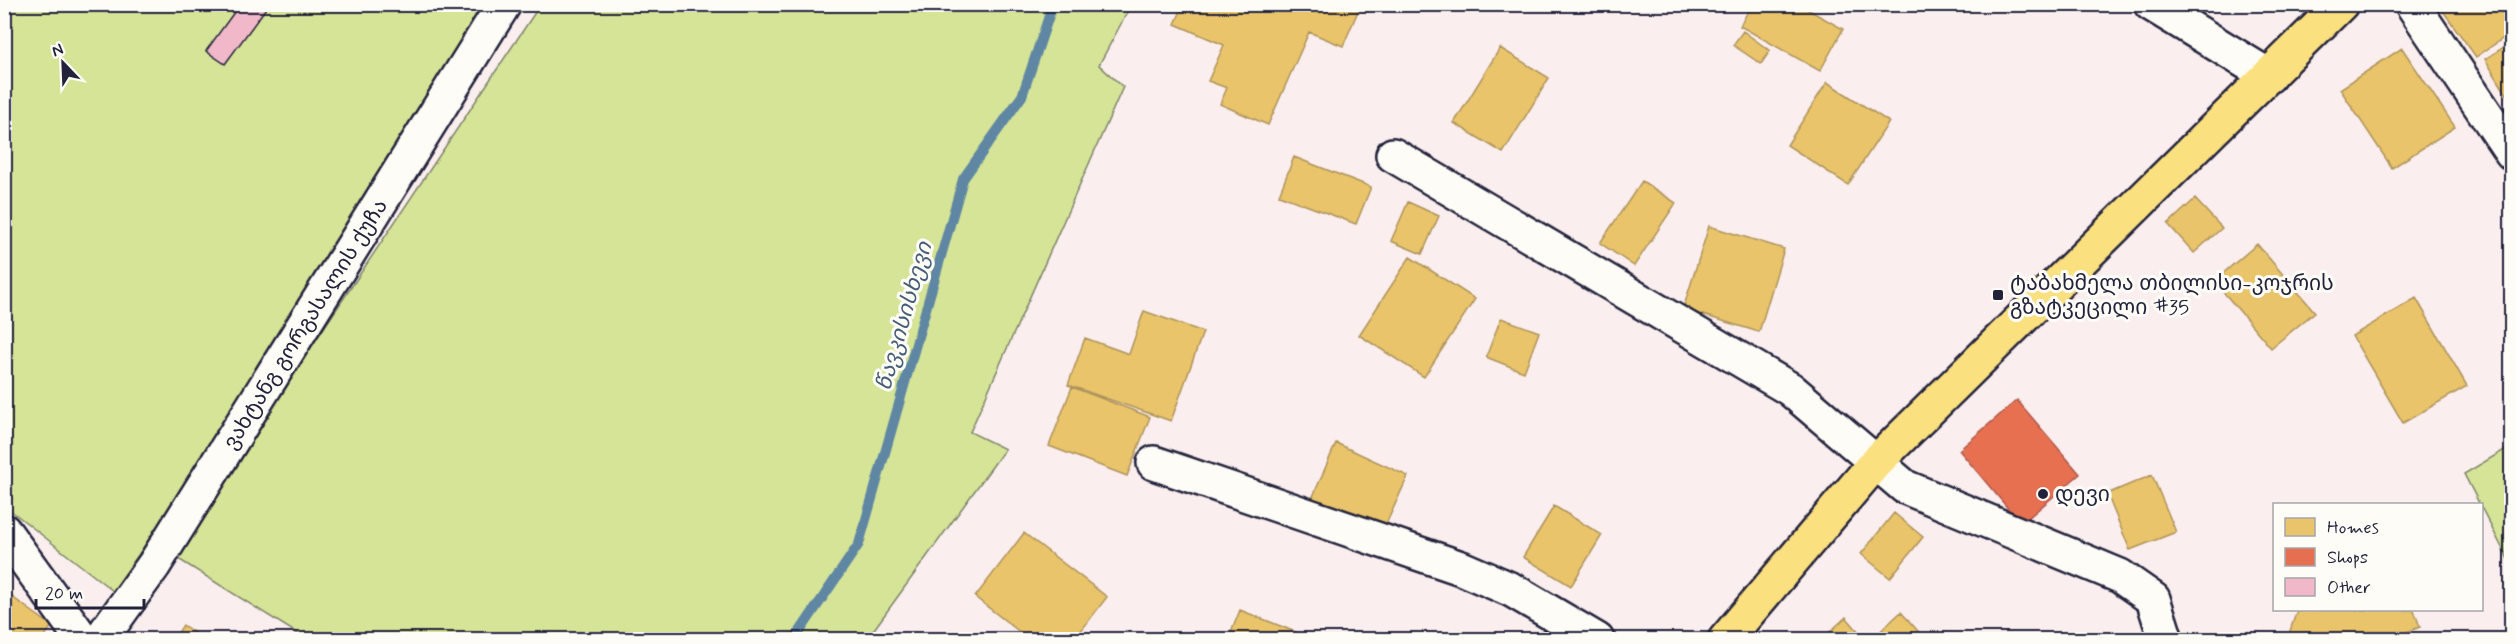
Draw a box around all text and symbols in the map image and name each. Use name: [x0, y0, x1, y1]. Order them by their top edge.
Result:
north arrow: [33, 33, 93, 93]
text: N: [49, 39, 67, 62]
street label: ვახტანგ გორგასალის ქუჩა: [217, 194, 395, 455]
water label: წავკისისხევი: [870, 238, 940, 394]
place label: ტაბახმელა თბილისი-კოჯრის გზატკეცილი #35: [2010, 270, 2334, 322]
marker: ტაბახმელა თბილისი-კოჯრის გზატკეცილი #35: [1991, 288, 2005, 302]
place label: დევი: [2055, 481, 2110, 509]
marker: დევი: [2036, 487, 2050, 501]
legend: [2273, 503, 2483, 611]
text: Homes: [2327, 516, 2379, 540]
text: Shops: [2327, 546, 2368, 570]
scale bar: [36, 572, 144, 610]
text: Other: [2327, 576, 2371, 600]
text: 20 m: [45, 582, 83, 606]

